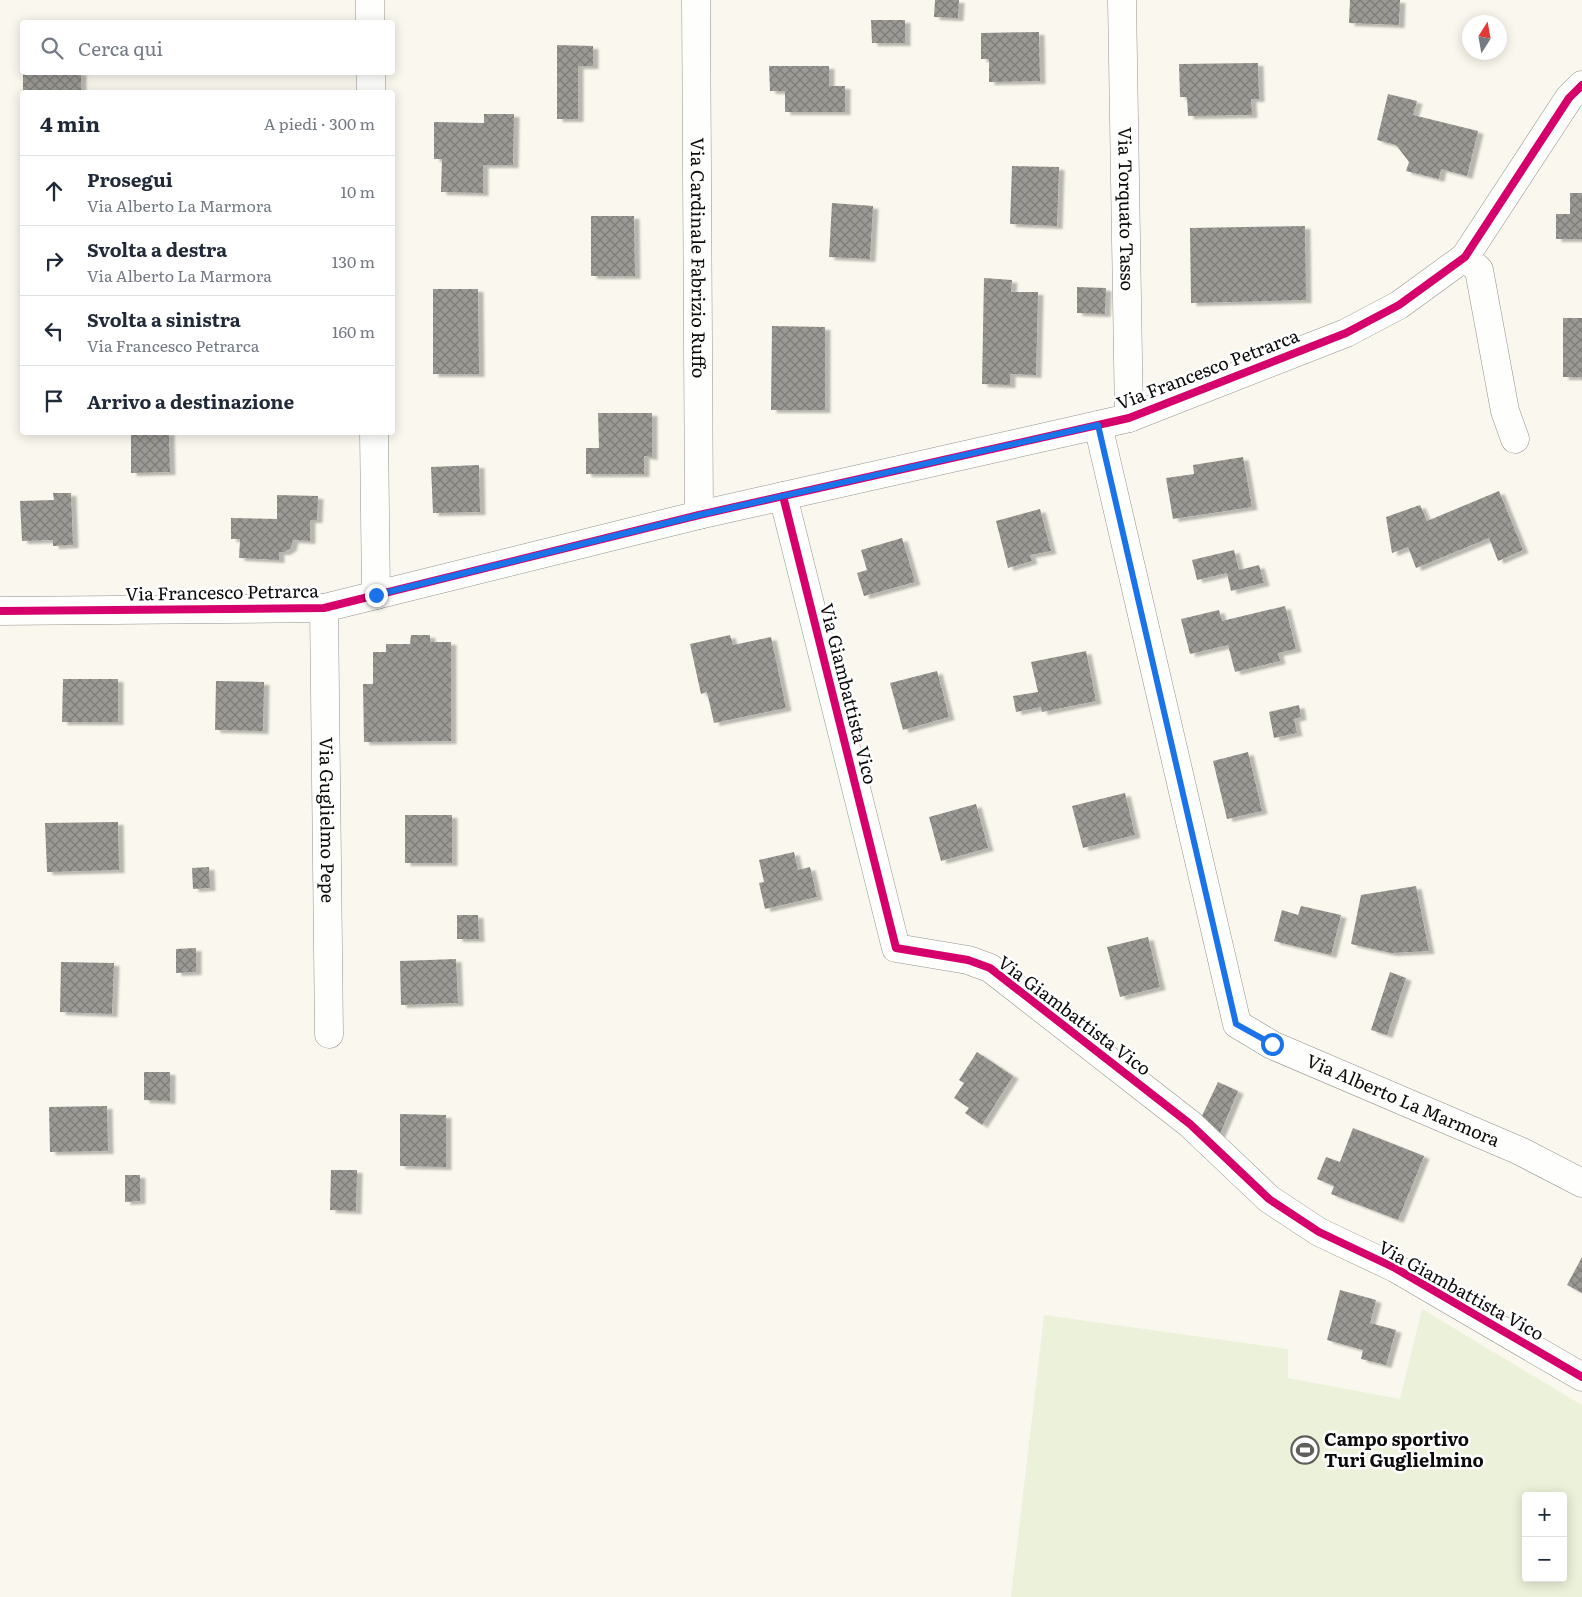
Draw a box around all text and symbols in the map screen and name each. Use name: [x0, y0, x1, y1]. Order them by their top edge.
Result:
north arrow: [1462, 15, 1507, 60]
search box: [20, 20, 395, 75]
icon: search: [38, 34, 66, 62]
text: Cerca qui: [78, 34, 163, 62]
text: 4 min: [40, 107, 100, 138]
text: A piedi · 300 m: [264, 111, 375, 135]
street label: Via Torquato Tasso: [1112, 127, 1142, 291]
street label: Via Cardinale Fabrizio Ruffo: [685, 138, 713, 378]
text: Prosegui: [87, 165, 173, 193]
icon: ahead: [40, 177, 68, 205]
text: 10 m: [341, 179, 375, 203]
text: Via Alberto La Marmora: [87, 193, 272, 217]
text: Svolta a destra: [87, 235, 227, 263]
icon: right: [40, 247, 68, 275]
text: 130 m: [332, 249, 375, 273]
text: Via Alberto La Marmora: [87, 263, 272, 287]
text: Svolta a sinistra: [87, 305, 241, 333]
icon: left: [40, 317, 68, 345]
text: 160 m: [332, 319, 375, 343]
street label: Via Francesco Petrarca: [1112, 321, 1303, 416]
text: Via Francesco Petrarca: [87, 333, 259, 357]
icon: arrive: [40, 387, 68, 415]
text: Arrivo a destinazione: [87, 387, 294, 415]
street label: Via Francesco Petrarca: [125, 576, 319, 607]
route end: [365, 584, 388, 607]
street label: Via Giambattista Vico: [814, 600, 885, 787]
street label: Via Guglielmo Pepe: [314, 737, 342, 903]
street label: Via Giambattista Vico: [993, 948, 1157, 1081]
route start: [1261, 1033, 1284, 1056]
street label: Via Alberto La Marmora: [1302, 1046, 1505, 1153]
street label: Via Giambattista Vico: [1374, 1233, 1549, 1347]
place label: Campo sportivo Turi Guglielmino: [1324, 1425, 1484, 1473]
sports icon: Campo sportivo Turi Guglielmino: [1290, 1435, 1320, 1465]
map controls: [1522, 1492, 1567, 1582]
button: +: [1522, 1492, 1567, 1537]
button: −: [1522, 1537, 1567, 1582]

